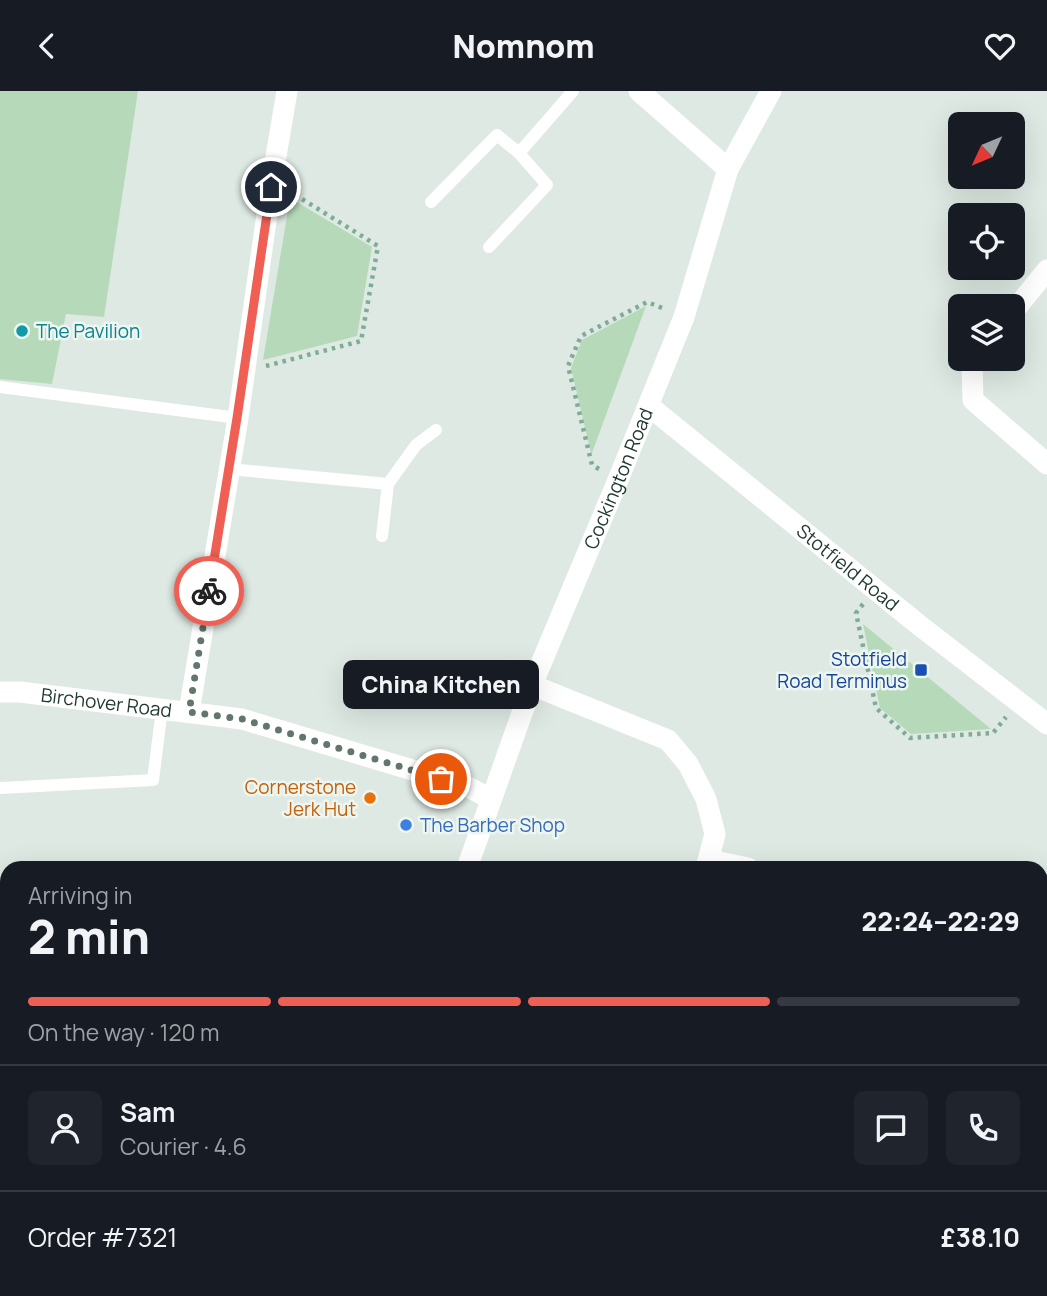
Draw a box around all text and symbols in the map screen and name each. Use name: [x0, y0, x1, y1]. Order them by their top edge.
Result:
text: Nomnom: [452, 24, 595, 68]
icon: back: [28, 27, 66, 65]
icon: heart: [981, 27, 1019, 65]
north arrow: [948, 112, 1026, 189]
map controls: [948, 112, 1025, 371]
pin: [241, 157, 301, 217]
icon: home: [252, 168, 290, 206]
button: locate: [948, 203, 1025, 280]
button: layers: [948, 294, 1025, 371]
place label: The Pavilion: [36, 318, 140, 344]
marker: The Pavilion: [14, 323, 30, 339]
street label: Cockington Road: [577, 404, 659, 553]
street label: Stotfield Road: [791, 518, 905, 617]
courier: [174, 556, 244, 626]
icon: bike: [190, 572, 228, 610]
place label: Stotfield Road Terminus: [777, 646, 907, 694]
callout: China Kitchen: [343, 660, 539, 709]
marker: Stotfield Road Terminus: [913, 662, 929, 678]
text: China Kitchen: [361, 668, 521, 700]
street label: Birchover Road: [39, 682, 173, 723]
pin: [411, 749, 471, 809]
icon: bag: [422, 760, 460, 798]
place label: Cornerstone Jerk Hut: [245, 774, 356, 822]
marker: Cornerstone Jerk Hut: [362, 790, 378, 806]
place label: The Barber Shop: [420, 812, 565, 838]
marker: The Barber Shop: [398, 817, 414, 833]
text: Arriving in: [28, 879, 133, 911]
text: 22:24–22:29: [862, 903, 1020, 939]
text: 2 min: [28, 905, 150, 968]
text: On the way · 120 m: [28, 1016, 220, 1048]
button: person: [28, 1091, 102, 1165]
button: chat: [854, 1091, 928, 1165]
button: phone: [946, 1091, 1020, 1165]
text: Sam: [120, 1094, 175, 1130]
text: Courier · 4.6: [120, 1130, 247, 1162]
text: Order #7321: [28, 1219, 177, 1255]
text: £38.10: [941, 1219, 1020, 1255]

